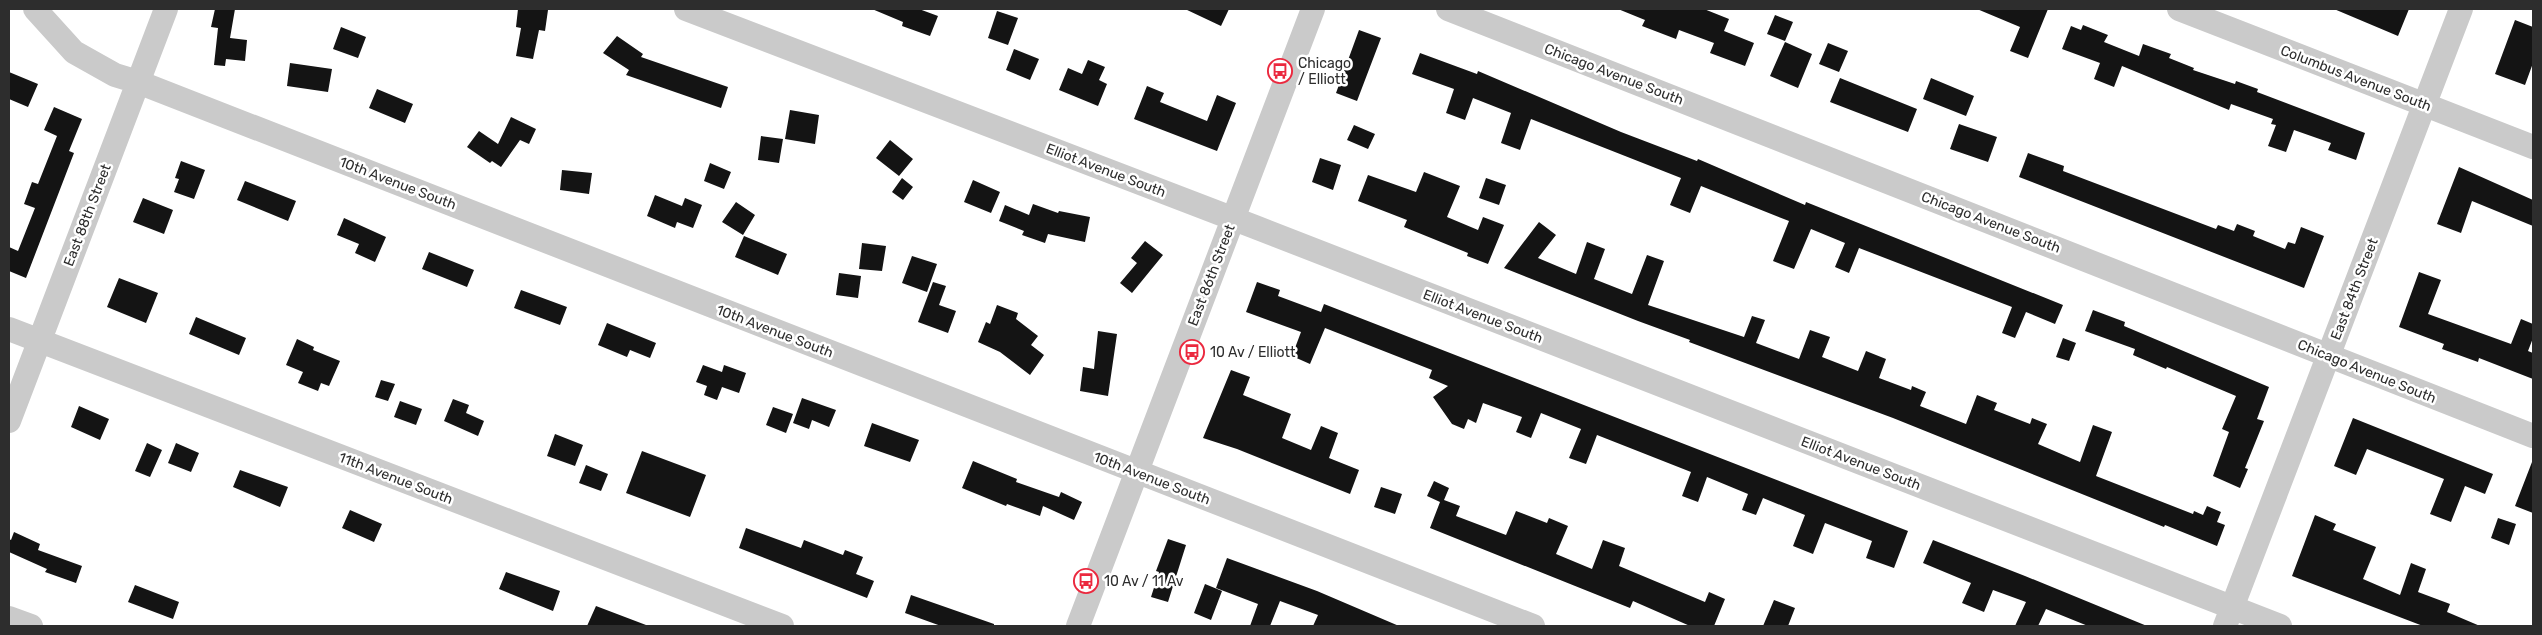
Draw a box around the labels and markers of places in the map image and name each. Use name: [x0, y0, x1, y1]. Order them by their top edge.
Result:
place label: Chicago / Elliott: [1298, 55, 1351, 88]
bus stop icon: Chicago / Elliott: [1267, 58, 1293, 84]
bus stop icon: 10 Av / Elliott: [1179, 339, 1205, 365]
place label: 10 Av / Elliott: [1210, 344, 1296, 361]
bus stop icon: 10 Av / 11 Av: [1073, 568, 1099, 594]
place label: 10 Av / 11 Av: [1104, 573, 1184, 590]

